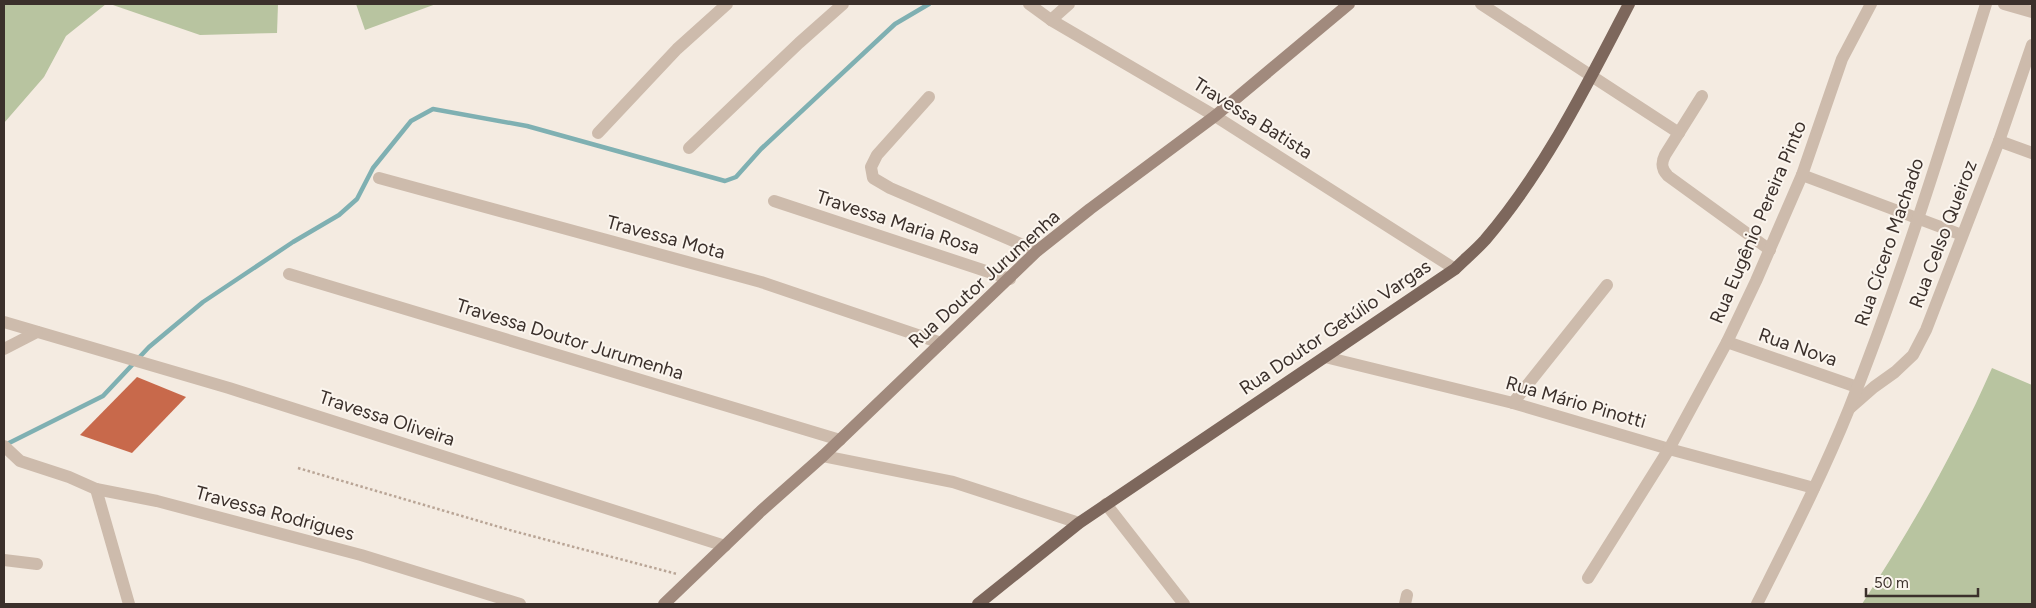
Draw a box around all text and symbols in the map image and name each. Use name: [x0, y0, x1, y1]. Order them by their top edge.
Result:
street label: Travessa Batista: [1189, 72, 1317, 164]
street label: Rua Eugênio Pereira Pinto: [1705, 117, 1811, 327]
street label: Rua Cícero Machado: [1849, 155, 1929, 329]
street label: Rua Celso Queiroz: [1904, 157, 1982, 311]
street label: Travessa Maria Rosa: [814, 185, 982, 259]
street label: Rua Doutor Jurumenha: [904, 205, 1064, 353]
street label: Travessa Mota: [604, 210, 728, 264]
street label: Rua Doutor Getúlio Vargas: [1235, 254, 1435, 400]
street label: Travessa Doutor Jurumenha: [454, 293, 686, 385]
street label: Rua Nova: [1756, 323, 1840, 371]
street label: Rua Mário Pinotti: [1503, 371, 1649, 433]
street label: Travessa Oliveira: [316, 385, 458, 451]
street label: Travessa Rodrigues: [193, 481, 357, 545]
scale bar: [1866, 566, 1978, 598]
text: 50 m: [1874, 574, 1909, 592]

